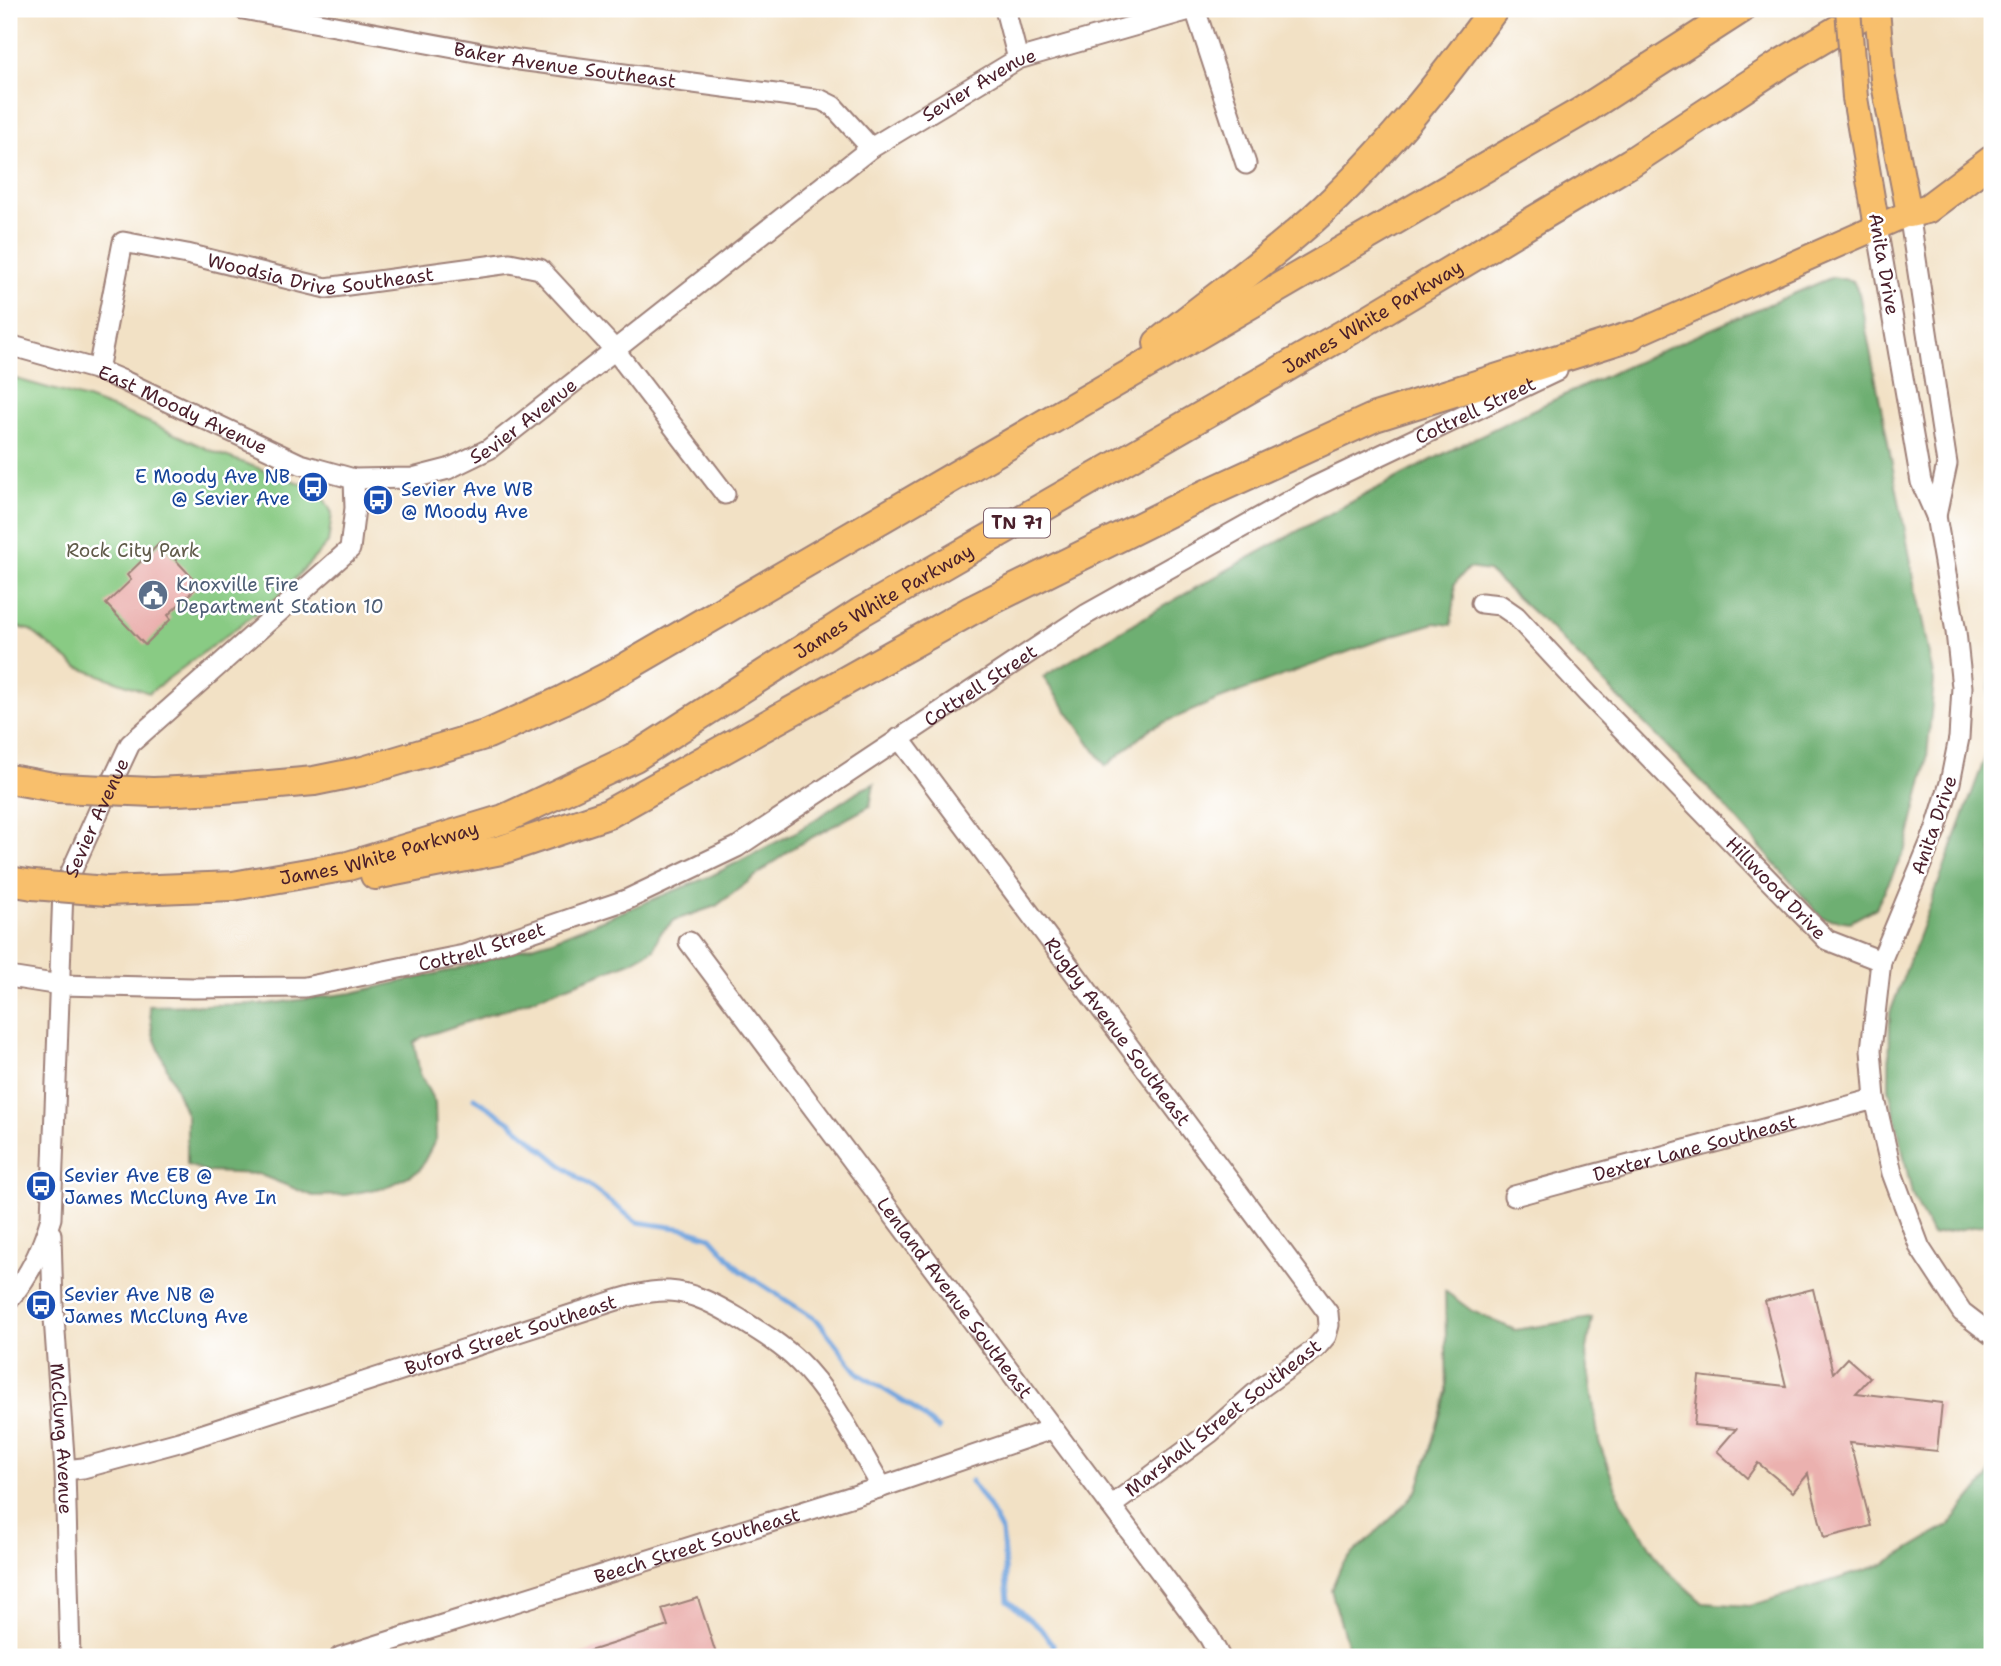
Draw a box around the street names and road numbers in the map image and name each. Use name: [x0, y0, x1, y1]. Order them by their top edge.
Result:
street label: Baker Avenue Southeast: [452, 36, 678, 93]
street label: Sevier Avenue: [917, 42, 1039, 127]
street label: Anita Drive: [1863, 211, 1905, 317]
street label: Woodsia Drive Southeast: [205, 247, 435, 301]
street label: James White Parkway: [1278, 254, 1467, 379]
street label: East Moody Avenue: [94, 359, 272, 460]
street label: Cottrell Street: [1411, 371, 1540, 450]
street label: Sevier Avenue: [465, 372, 582, 469]
road number: TN 71: [984, 508, 1050, 538]
street label: James White Parkway: [789, 538, 977, 664]
street label: Cottrell Street: [919, 638, 1042, 732]
street label: Sevier Avenue: [58, 754, 134, 881]
street label: Anita Drive: [1905, 772, 1963, 878]
street label: James White Parkway: [278, 815, 481, 890]
street label: Hillwood Drive: [1721, 831, 1832, 945]
street label: Cottrell Street: [416, 916, 548, 976]
street label: Rugby Avenue Southeast: [1039, 932, 1197, 1131]
street label: Dexter Lane Southeast: [1590, 1108, 1799, 1187]
street label: Lenland Avenue Southeast: [871, 1192, 1039, 1403]
street label: Buford Street Southeast: [401, 1289, 619, 1380]
street label: Marshall Street Southeast: [1120, 1333, 1326, 1503]
street label: McClung Avenue: [45, 1362, 79, 1515]
street label: Beech Street Southeast: [591, 1501, 803, 1589]

